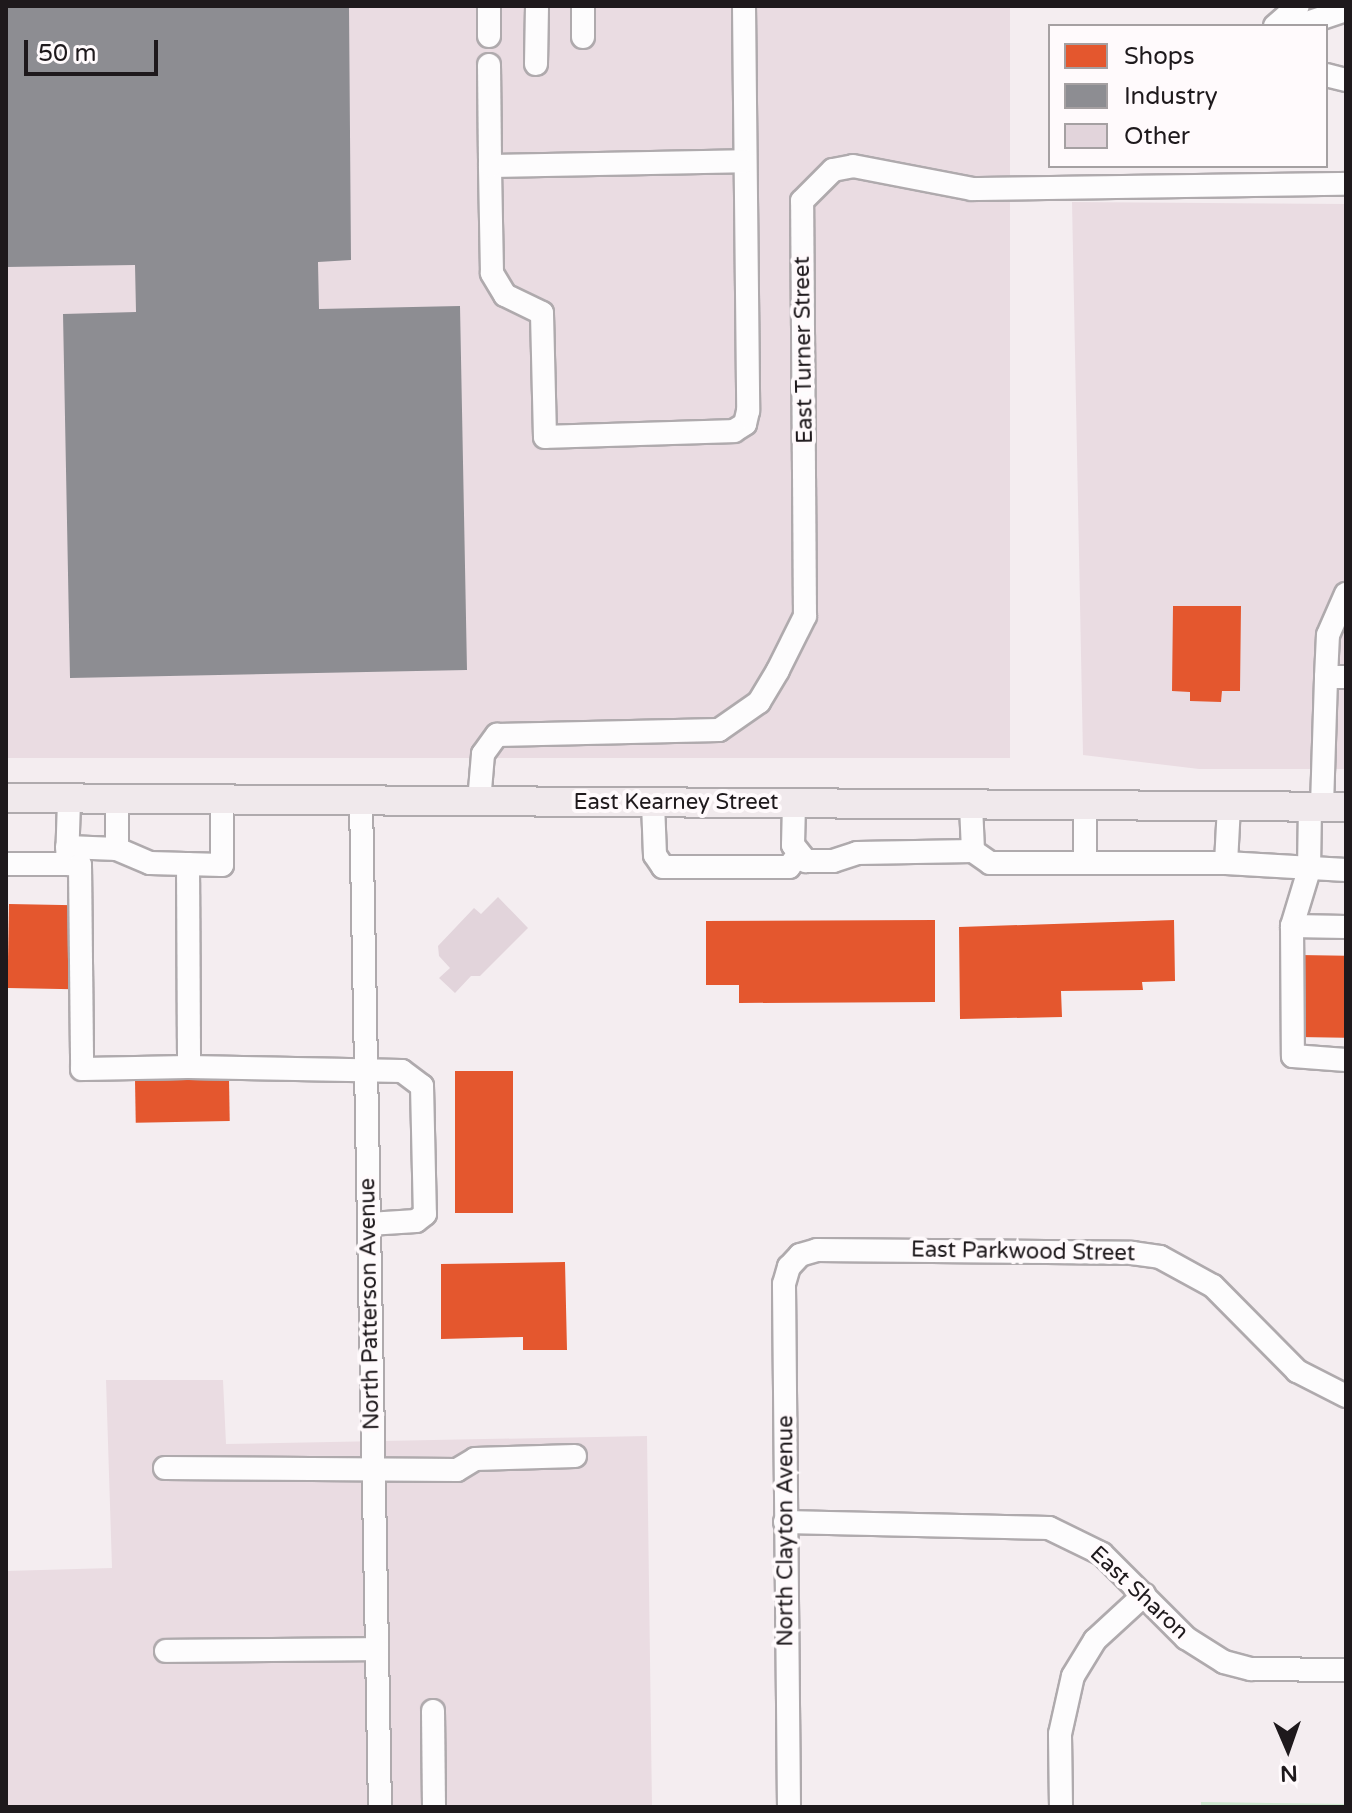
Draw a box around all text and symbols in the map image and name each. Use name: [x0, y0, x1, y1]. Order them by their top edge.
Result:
scale bar: [28, 24, 162, 74]
legend: [1048, 24, 1328, 168]
text: 50 m: [38, 39, 96, 68]
text: Shops: [1124, 42, 1194, 71]
text: Industry: [1124, 82, 1218, 111]
text: Other: [1124, 122, 1190, 151]
street label: East Turner Street: [789, 256, 819, 444]
street label: East Kearney Street: [574, 790, 778, 816]
street label: North Patterson Avenue: [355, 1178, 385, 1430]
street label: East Parkwood Street: [911, 1237, 1135, 1267]
street label: North Clayton Avenue: [773, 1415, 799, 1647]
street label: East Sharon: [1084, 1541, 1194, 1645]
north arrow: [1248, 1709, 1328, 1789]
text: N: [1280, 1760, 1298, 1786]

